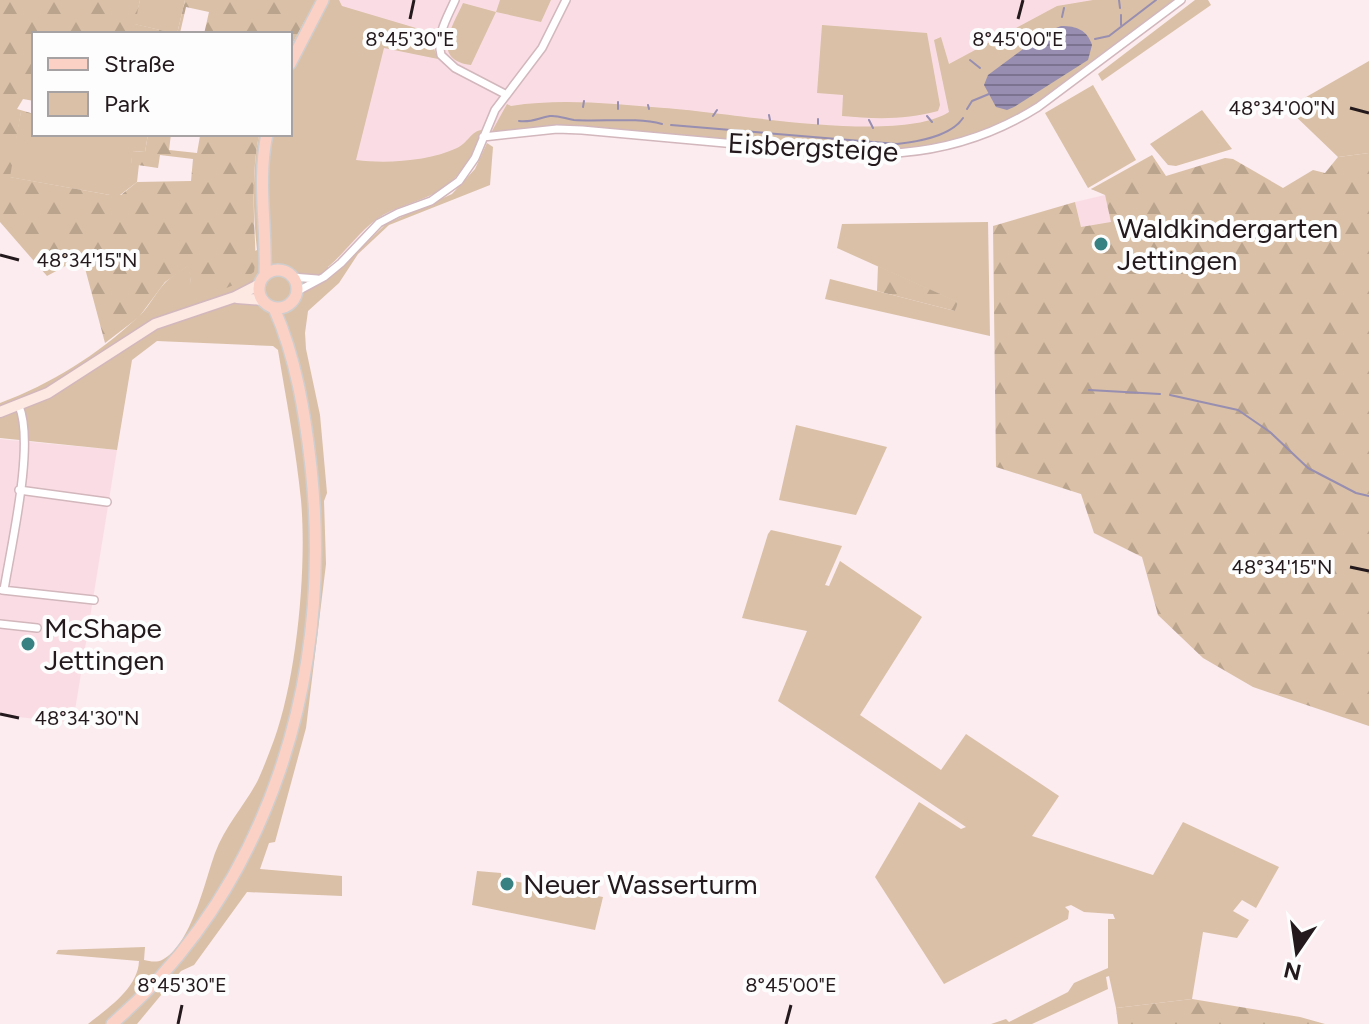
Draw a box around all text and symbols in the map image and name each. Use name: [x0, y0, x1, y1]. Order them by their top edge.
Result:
text: 8°45'30"E: [365, 27, 455, 51]
text: 8°45'00"E: [972, 27, 1064, 51]
legend: [32, 32, 292, 136]
text: Straße: [104, 49, 175, 78]
text: Park: [104, 89, 150, 118]
text: 48°34'00"N: [1229, 96, 1335, 120]
street label: Eisbergsteige: [727, 126, 899, 168]
place label: Waldkindergarten Jettingen: [1117, 211, 1338, 277]
marker: Waldkindergarten Jettingen: [1092, 235, 1110, 253]
text: 48°34'15"N: [36, 248, 138, 272]
text: 48°34'15"N: [1231, 555, 1333, 579]
place label: McShape Jettingen: [44, 611, 164, 677]
marker: McShape Jettingen: [19, 635, 37, 653]
text: 48°34'30"N: [35, 706, 139, 730]
place label: Neuer Wasserturm: [523, 867, 758, 901]
marker: Neuer Wasserturm: [498, 875, 516, 893]
north arrow: [1257, 912, 1337, 992]
text: N: [1281, 956, 1304, 986]
text: 8°45'30"E: [137, 973, 227, 997]
text: 8°45'00"E: [745, 973, 837, 997]

